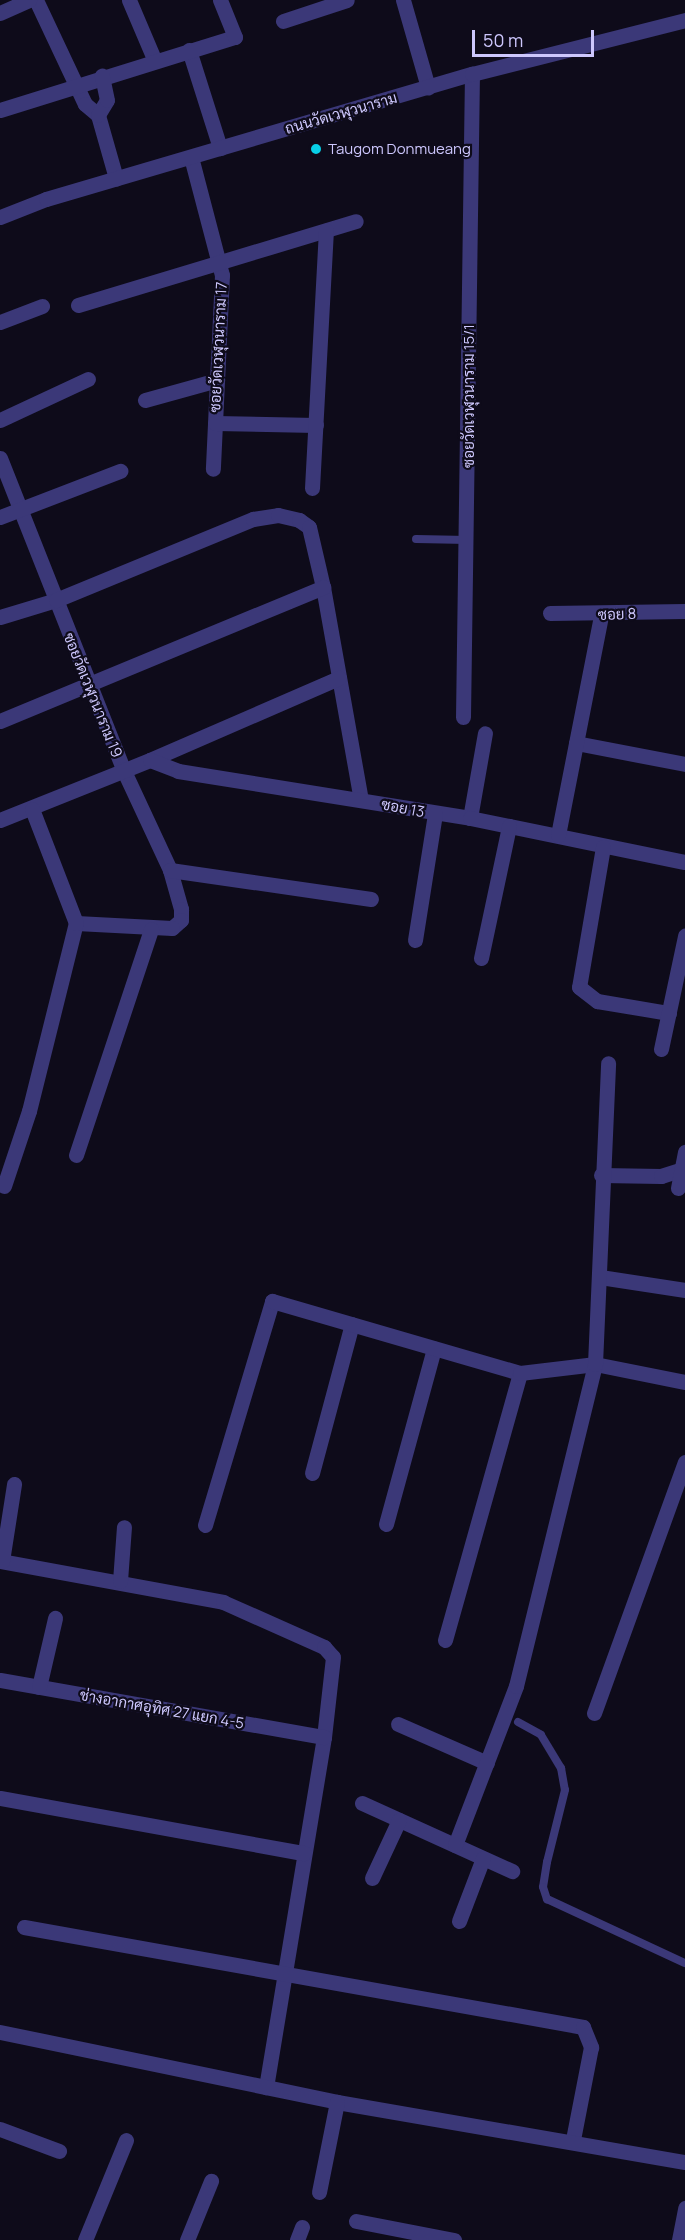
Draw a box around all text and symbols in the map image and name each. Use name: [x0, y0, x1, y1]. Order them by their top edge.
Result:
scale bar: [475, 18, 596, 56]
text: 50 m: [483, 28, 523, 52]
street label: ถนนวัดเวฬุวนาราม: [283, 88, 399, 138]
place label: Taugom Donmueang: [328, 140, 471, 158]
marker: Taugom Donmueang: [309, 142, 323, 156]
street label: ซอยวัดเวฬุวนาราม 17: [206, 281, 230, 413]
street label: ซอยวัดเวฬุวนาราม 15/1: [460, 324, 478, 468]
street label: ซอย 8: [598, 604, 636, 624]
street label: ซอยวัดเวฬุวนาราม 19: [60, 630, 126, 760]
street label: ซอย 13: [380, 795, 426, 821]
street label: ช่างอากาศอุทิศ 27 แยก 4-5: [78, 1686, 246, 1732]

